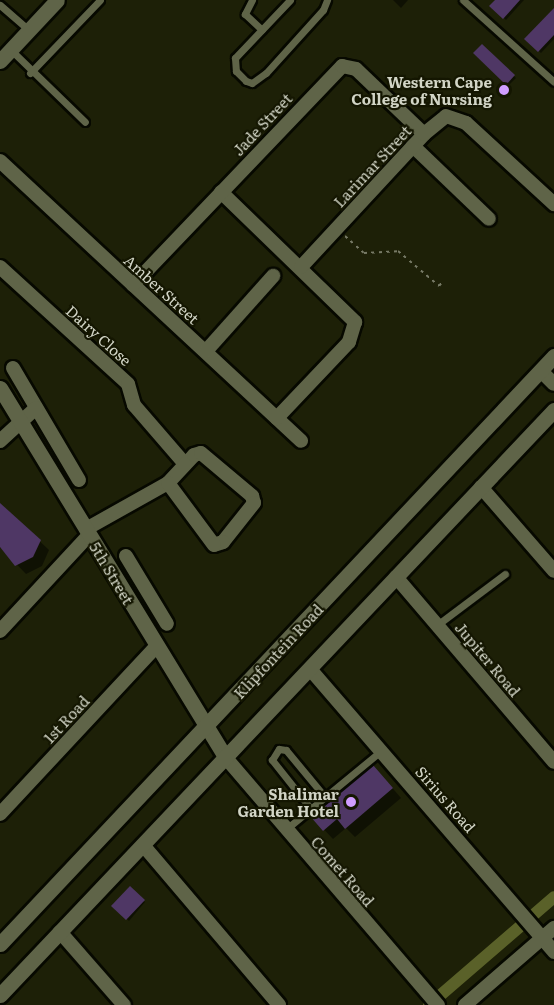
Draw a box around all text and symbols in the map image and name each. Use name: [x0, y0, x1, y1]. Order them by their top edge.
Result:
place label: Western Cape College of Nursing: [351, 72, 492, 107]
marker: Western Cape College of Nursing: [497, 83, 511, 97]
street label: Jade Street: [229, 89, 295, 159]
street label: Larimar Street: [330, 121, 414, 211]
street label: Amber Street: [121, 251, 203, 327]
street label: Dairy Close: [63, 301, 135, 369]
street label: 5th Street: [86, 539, 138, 607]
street label: Klipfontein Road: [230, 600, 326, 702]
street label: Jupiter Road: [452, 618, 524, 700]
street label: 1st Road: [40, 692, 92, 746]
street label: Sirius Road: [412, 762, 480, 836]
place label: Shalimar Garden Hotel: [238, 784, 339, 819]
marker: Shalimar Garden Hotel: [344, 795, 358, 809]
street label: Comet Road: [308, 832, 378, 910]

